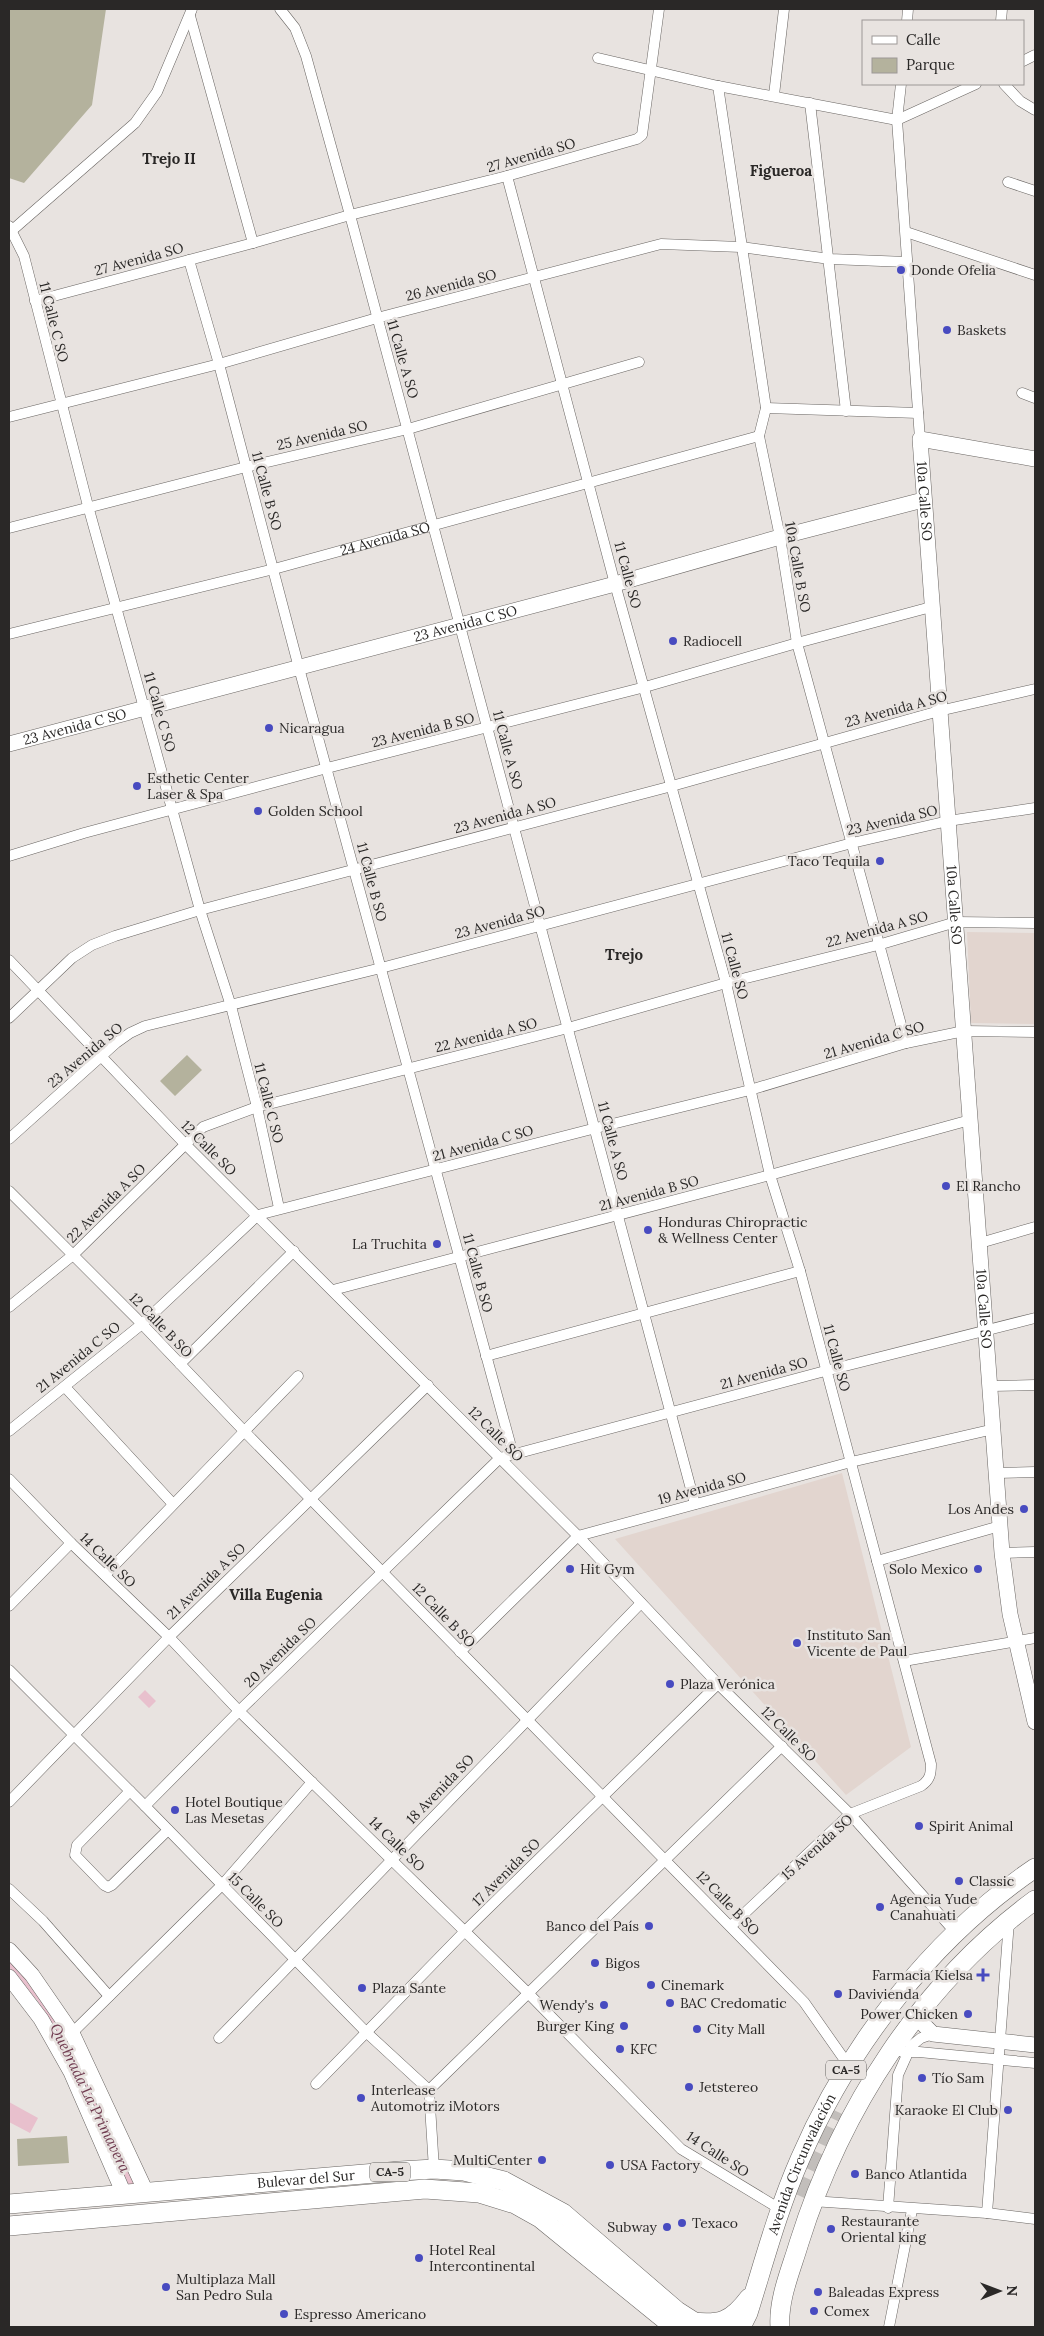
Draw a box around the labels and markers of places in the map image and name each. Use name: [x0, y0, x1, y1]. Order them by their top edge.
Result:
place label: Donde Ofelia: [911, 261, 996, 279]
marker: Donde Ofelia: [895, 264, 907, 276]
place label: Baskets: [957, 321, 1006, 339]
marker: Baskets: [941, 324, 953, 336]
place label: Radiocell: [683, 632, 742, 650]
marker: Radiocell: [667, 635, 679, 647]
place label: Nicaragua: [279, 719, 345, 737]
marker: Nicaragua: [263, 722, 275, 734]
place label: Esthetic Center Laser & Spa: [147, 769, 249, 803]
marker: Esthetic Center Laser & Spa: [131, 780, 143, 792]
place label: Golden School: [268, 802, 363, 820]
marker: Golden School: [252, 805, 264, 817]
place label: Taco Tequila: [788, 852, 870, 870]
marker: Taco Tequila: [874, 855, 886, 867]
place label: El Rancho: [956, 1177, 1021, 1195]
marker: El Rancho: [940, 1180, 952, 1192]
place label: Honduras Chiropractic & Wellness Center: [658, 1213, 807, 1247]
marker: Honduras Chiropractic & Wellness Center: [642, 1224, 654, 1236]
place label: La Truchita: [352, 1235, 427, 1253]
marker: La Truchita: [431, 1238, 443, 1250]
place label: Los Andes: [948, 1500, 1014, 1518]
marker: Los Andes: [1018, 1503, 1030, 1515]
place label: Hit Gym: [580, 1560, 635, 1578]
place label: Solo Mexico: [889, 1560, 968, 1578]
marker: Hit Gym: [564, 1563, 576, 1575]
marker: Solo Mexico: [972, 1563, 984, 1575]
place label: Instituto San Vicente de Paul: [806, 1626, 907, 1660]
marker: Instituto San Vicente de Paul: [791, 1637, 803, 1649]
place label: Plaza Verónica: [680, 1675, 775, 1693]
marker: Plaza Verónica: [664, 1678, 676, 1690]
place label: Hotel Boutique Las Mesetas: [185, 1793, 283, 1827]
marker: Hotel Boutique Las Mesetas: [169, 1804, 181, 1816]
place label: Spirit Animal: [929, 1817, 1013, 1835]
marker: Spirit Animal: [913, 1820, 925, 1832]
place label: Classic: [969, 1872, 1014, 1890]
marker: Classic: [953, 1875, 965, 1887]
place label: Agencia Yude Canahuati: [889, 1890, 978, 1924]
marker: Agencia Yude Canahuati: [874, 1901, 886, 1913]
place label: Banco del País: [546, 1917, 639, 1935]
marker: Banco del País: [643, 1920, 655, 1932]
place label: Bigos: [605, 1954, 640, 1972]
marker: Bigos: [589, 1957, 601, 1969]
place label: Farmacia Kielsa: [872, 1966, 973, 1984]
marker: Farmacia Kielsa: [977, 1969, 989, 1981]
place label: Cinemark: [661, 1976, 725, 1994]
place label: Plaza Sante: [372, 1979, 446, 1997]
marker: Cinemark: [645, 1979, 657, 1991]
marker: Plaza Sante: [356, 1982, 368, 1994]
place label: Davivienda: [848, 1985, 919, 2003]
marker: Davivienda: [832, 1988, 844, 2000]
place label: BAC Credomatic: [680, 1994, 787, 2012]
place label: Wendy's: [539, 1996, 594, 2014]
marker: BAC Credomatic: [664, 1997, 676, 2009]
marker: Wendy's: [598, 1999, 610, 2011]
place label: Power Chicken: [860, 2005, 958, 2023]
marker: Power Chicken: [962, 2008, 974, 2020]
place label: Burger King: [536, 2017, 614, 2035]
marker: Burger King: [618, 2020, 630, 2032]
place label: City Mall: [707, 2020, 765, 2038]
marker: City Mall: [691, 2023, 703, 2035]
place label: KFC: [630, 2040, 657, 2058]
marker: KFC: [614, 2043, 626, 2055]
place label: Tío Sam: [932, 2069, 985, 2087]
marker: Tío Sam: [916, 2072, 928, 2084]
place label: Jetstereo: [698, 2078, 758, 2096]
place label: Interlease Automotriz iMotors: [370, 2081, 500, 2115]
marker: Jetstereo: [683, 2081, 695, 2093]
marker: Interlease Automotriz iMotors: [355, 2092, 367, 2104]
place label: Karaoke El Club: [895, 2101, 998, 2119]
marker: Karaoke El Club: [1002, 2104, 1014, 2116]
place label: MultiCenter: [453, 2151, 532, 2169]
marker: MultiCenter: [536, 2154, 548, 2166]
place label: USA Factory: [620, 2156, 701, 2174]
marker: USA Factory: [604, 2159, 616, 2171]
place label: Banco Atlantida: [865, 2165, 967, 2183]
marker: Banco Atlantida: [849, 2168, 861, 2180]
place label: Restaurante Oriental king: [841, 2212, 926, 2246]
place label: Texaco: [692, 2214, 738, 2232]
marker: Texaco: [676, 2217, 688, 2229]
place label: Subway: [607, 2218, 658, 2236]
marker: Subway: [661, 2221, 673, 2233]
marker: Restaurante Oriental king: [825, 2223, 837, 2235]
place label: Hotel Real Intercontinental: [429, 2241, 535, 2275]
marker: Hotel Real Intercontinental: [413, 2252, 425, 2264]
place label: Multiplaza Mall San Pedro Sula: [176, 2270, 276, 2304]
marker: Multiplaza Mall San Pedro Sula: [160, 2281, 172, 2293]
place label: Baleadas Express: [828, 2283, 939, 2301]
marker: Baleadas Express: [812, 2286, 824, 2298]
place label: Comex: [824, 2302, 870, 2320]
place label: Espresso Americano: [294, 2305, 426, 2323]
marker: Comex: [808, 2305, 820, 2317]
marker: Espresso Americano: [278, 2308, 290, 2320]

